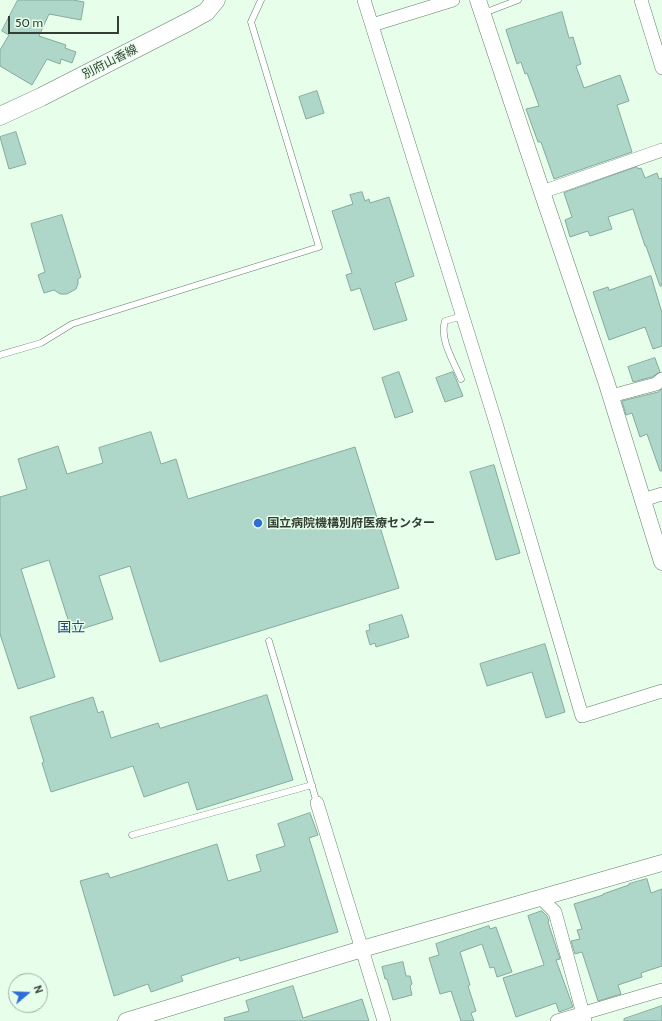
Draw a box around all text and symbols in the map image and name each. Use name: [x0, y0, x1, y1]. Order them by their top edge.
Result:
scale bar: [10, 8, 121, 34]
text: 50 m: [15, 15, 43, 30]
street label: 別府山香線: [80, 42, 140, 82]
place label: 国立病院機構別府医療センター: [267, 516, 435, 530]
marker: 国立病院機構別府医療センター: [252, 517, 264, 529]
district label: 国立: [57, 620, 85, 636]
north arrow: [8, 973, 48, 1013]
text: N: [31, 983, 46, 995]

